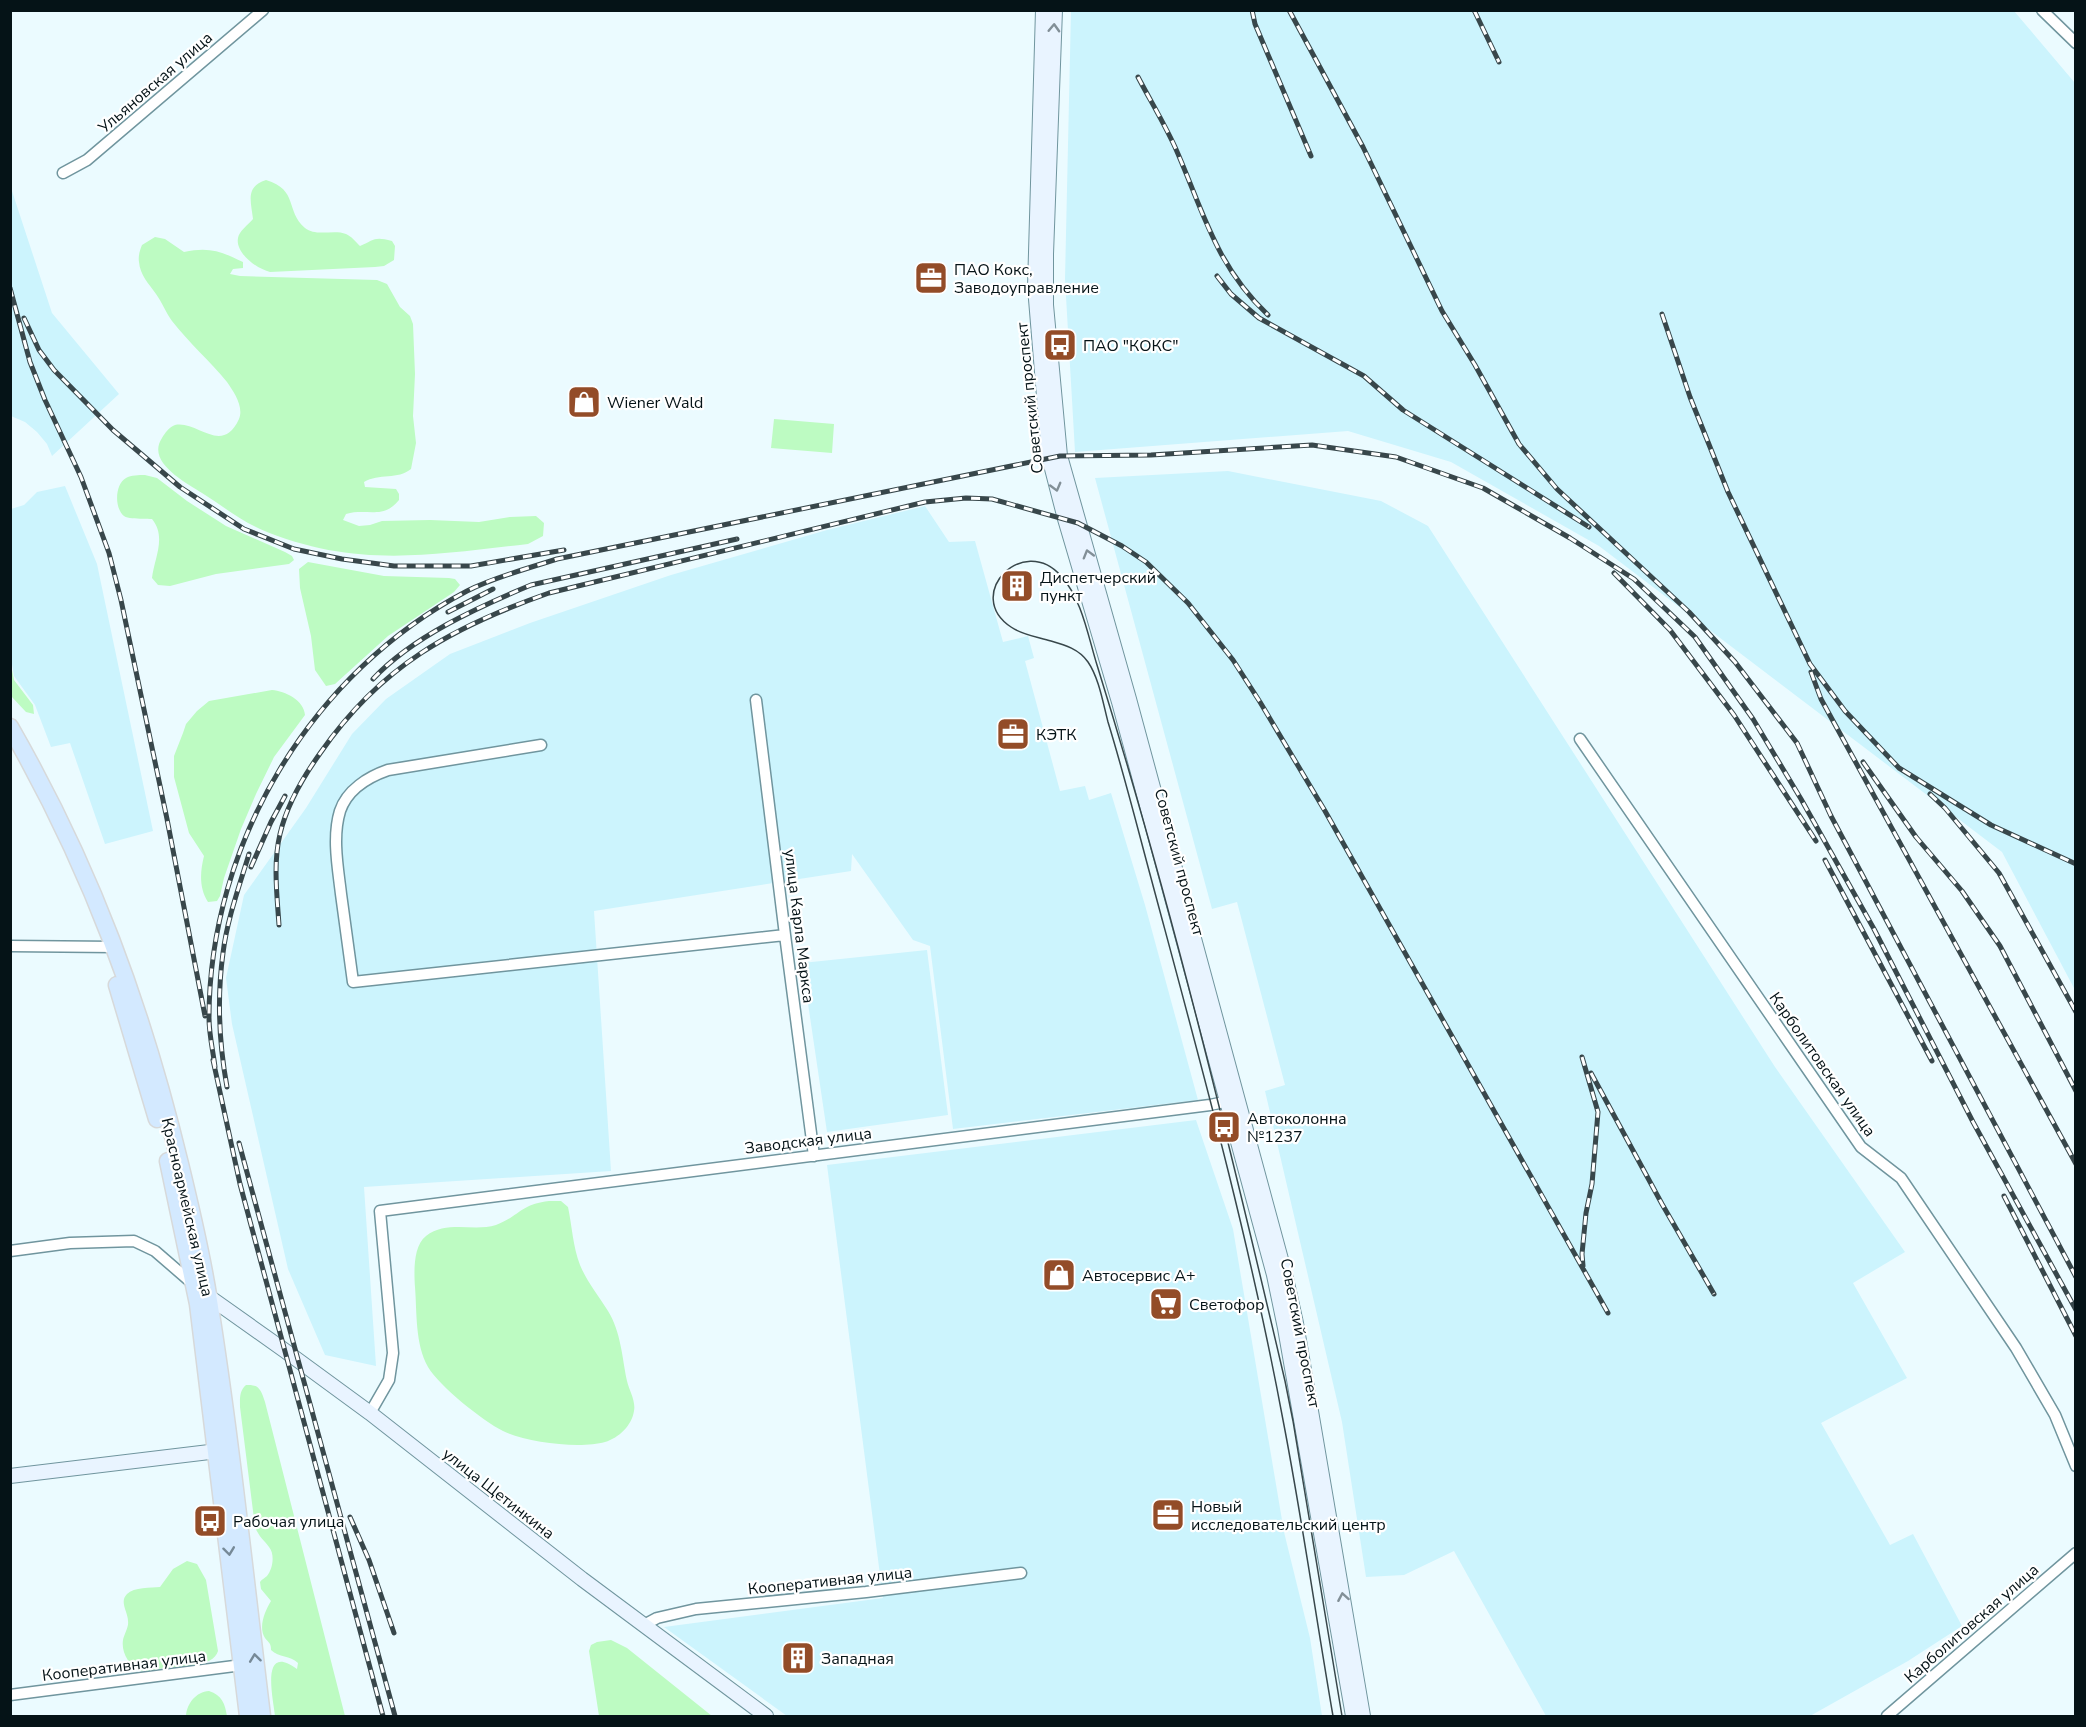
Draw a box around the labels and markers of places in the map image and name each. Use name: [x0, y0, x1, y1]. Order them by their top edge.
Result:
place label: ПАО Кокс, Заводоуправление: [954, 259, 1099, 299]
office icon: ПАО Кокс, Заводоуправление: [913, 260, 949, 296]
bus stop icon: ПАО "КОКС": [1042, 327, 1078, 363]
place label: ПАО "КОКС": [1083, 335, 1179, 357]
shop icon: Wiener Wald: [566, 384, 602, 420]
place label: Wiener Wald: [607, 392, 703, 414]
place label: Диспетчерский пункт: [1040, 567, 1156, 607]
building icon: Диспетчерский пункт: [999, 568, 1035, 604]
office icon: КЭТК: [995, 716, 1031, 752]
place label: КЭТК: [1036, 724, 1077, 746]
place label: Автоколонна №1237: [1247, 1108, 1347, 1148]
bus stop icon: Автоколонна №1237: [1206, 1109, 1242, 1145]
shop icon: Автосервис А+: [1041, 1257, 1077, 1293]
place label: Автосервис А+: [1082, 1265, 1195, 1287]
supermarket icon: Светофор: [1148, 1286, 1184, 1322]
place label: Светофор: [1189, 1294, 1265, 1316]
place label: Новый исследовательский центр: [1191, 1496, 1386, 1536]
office icon: Новый исследовательский центр: [1150, 1497, 1186, 1533]
bus stop icon: Рабочая улица: [192, 1503, 228, 1539]
place label: Рабочая улица: [233, 1511, 345, 1533]
building icon: Западная: [780, 1640, 816, 1676]
place label: Западная: [821, 1648, 894, 1670]

